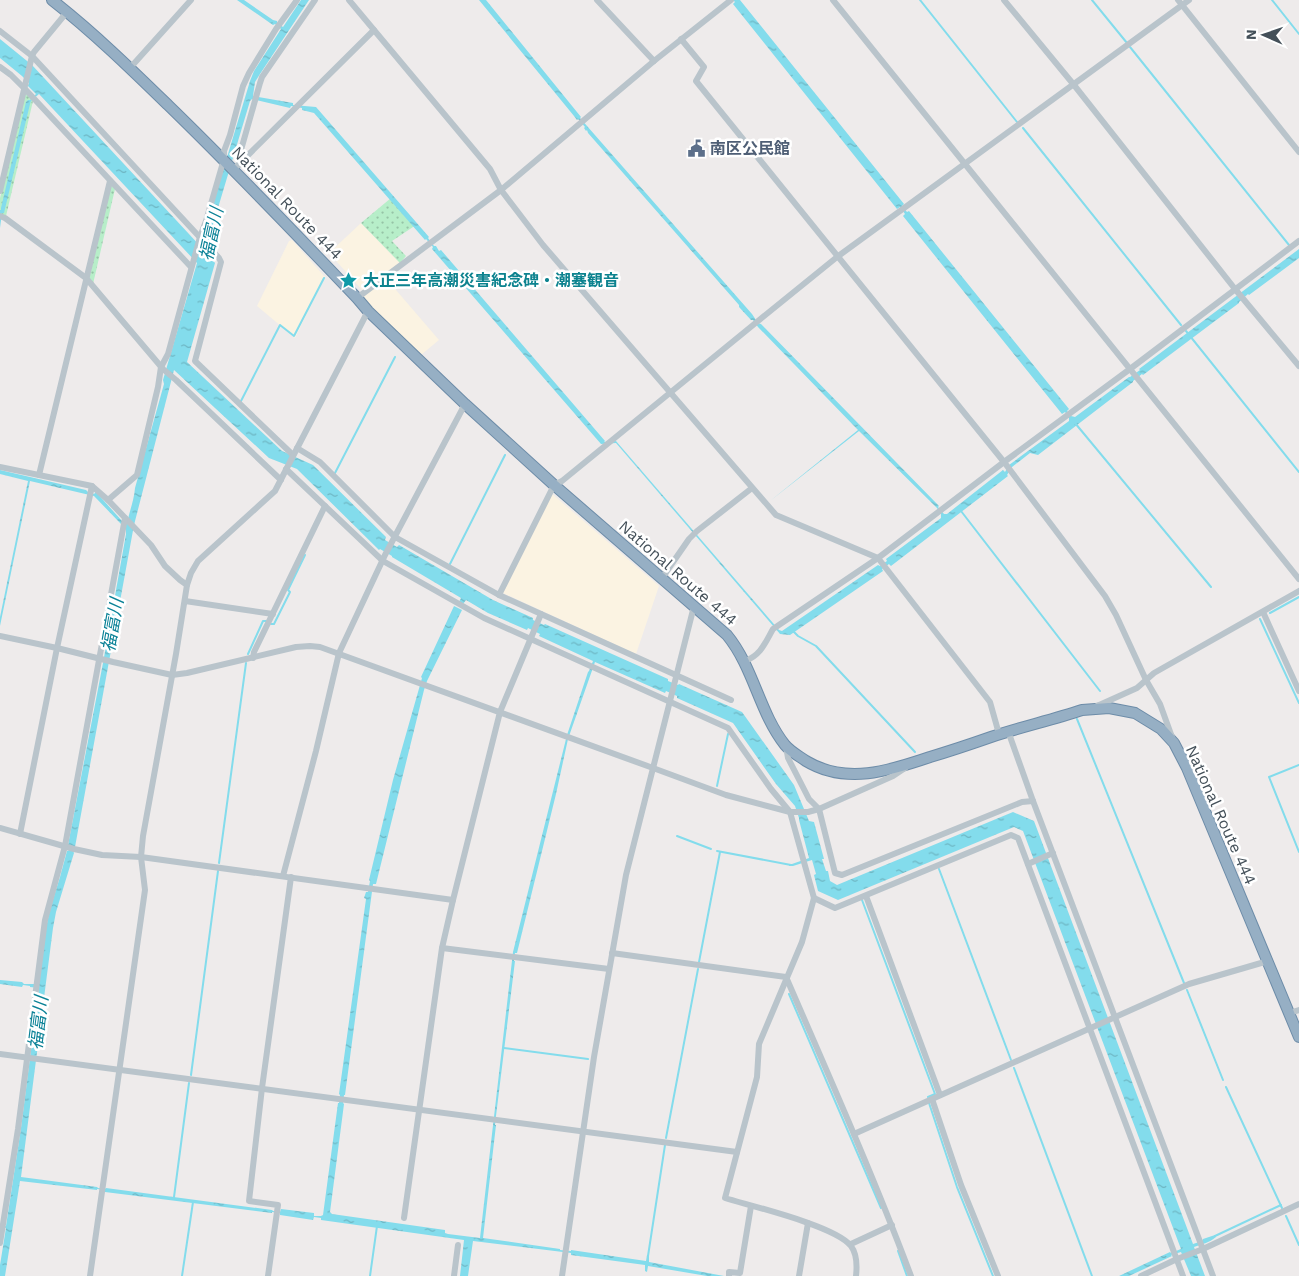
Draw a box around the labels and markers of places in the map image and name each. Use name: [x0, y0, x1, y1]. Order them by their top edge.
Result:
public building icon: 南区公民館: [686, 138, 706, 158]
place label: 南区公民館: [710, 139, 790, 158]
place icon: 大正三年高潮災害紀念碑・潮塞観音: [339, 270, 359, 290]
place label: 大正三年高潮災害紀念碑・潮塞観音: [363, 271, 619, 290]

